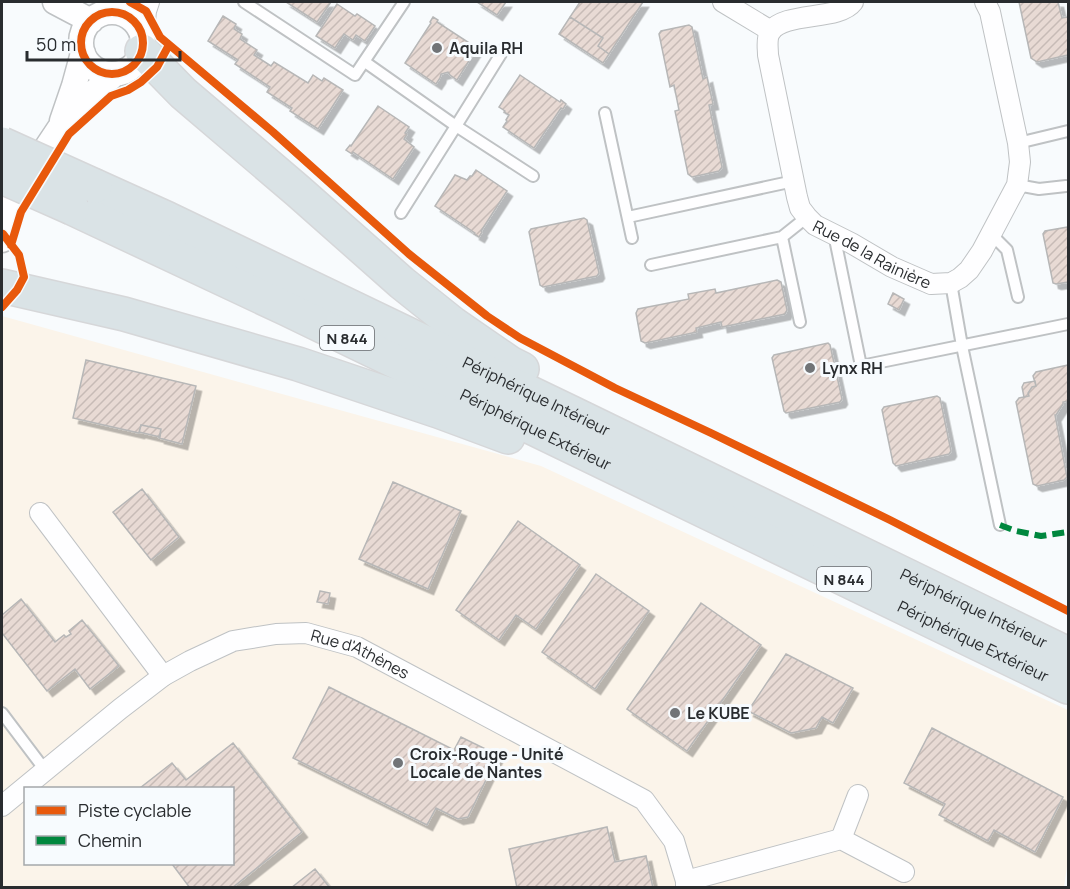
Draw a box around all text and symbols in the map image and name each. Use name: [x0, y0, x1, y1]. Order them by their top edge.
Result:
scale bar: [27, 24, 180, 62]
text: 50 m: [36, 32, 76, 56]
place label: Aquila RH: [449, 37, 523, 59]
marker: Aquila RH: [430, 41, 444, 55]
street label: Rue de la Rainière: [809, 215, 935, 294]
road number: N 844: [320, 326, 374, 350]
street label: Périphérique Intérieur: [459, 351, 614, 441]
place label: Lynx RH: [822, 357, 883, 379]
marker: Lynx RH: [803, 361, 817, 375]
street label: Périphérique Extérieur: [457, 383, 615, 475]
street label: Périphérique Intérieur: [896, 563, 1051, 653]
road number: N 844: [817, 567, 871, 591]
street label: Périphérique Extérieur: [894, 595, 1053, 687]
street label: Rue d'Athènes: [308, 624, 413, 684]
place label: Le KUBE: [687, 702, 750, 724]
marker: Le KUBE: [668, 706, 682, 720]
place label: Croix-Rouge - Unité Locale de Nantes: [410, 743, 564, 783]
marker: Croix-Rouge - Unité Locale de Nantes: [391, 756, 405, 770]
legend: [24, 787, 234, 865]
text: Piste cyclable: [78, 798, 192, 822]
text: Chemin: [78, 828, 142, 852]

